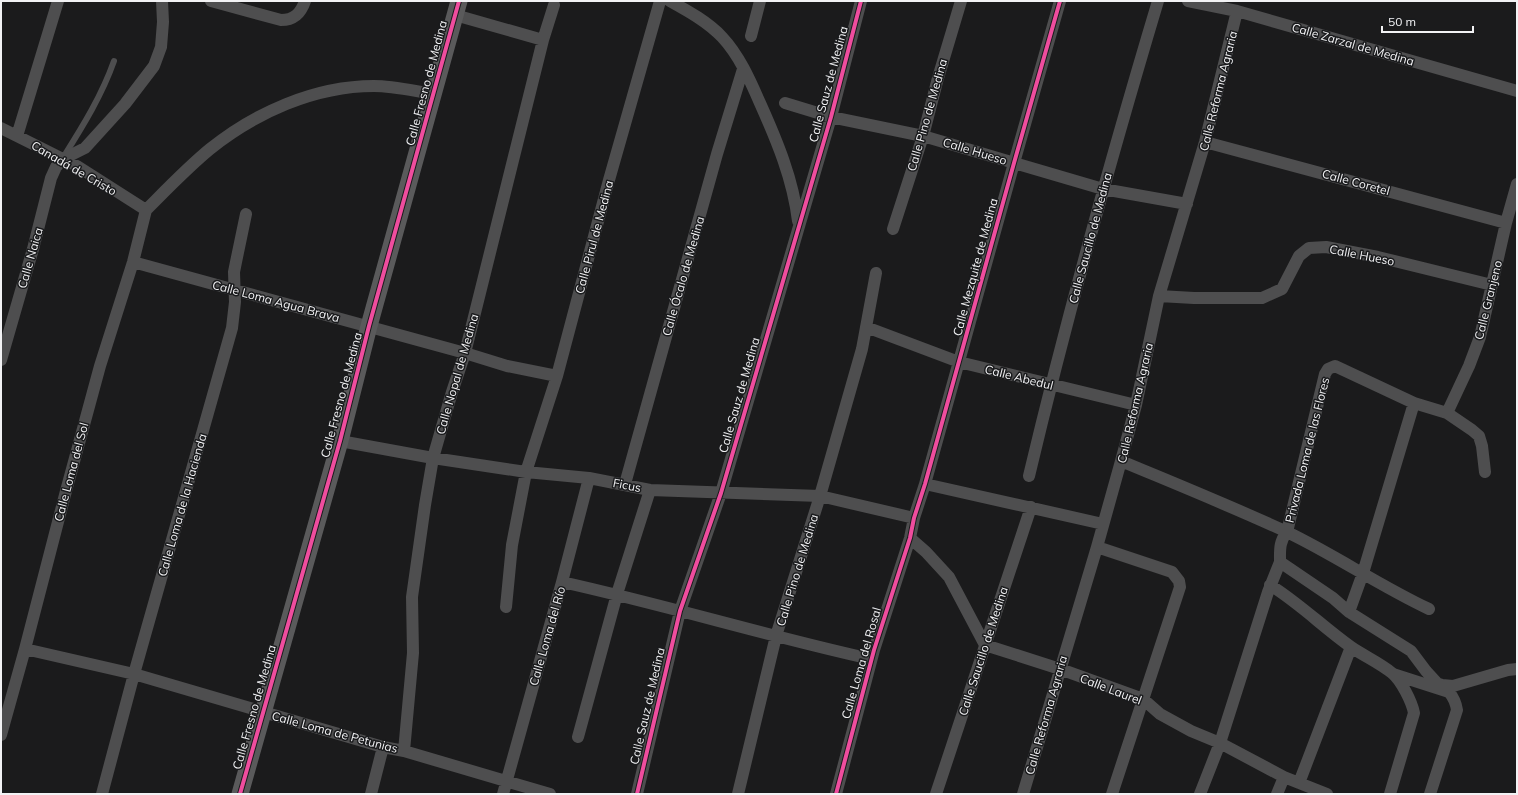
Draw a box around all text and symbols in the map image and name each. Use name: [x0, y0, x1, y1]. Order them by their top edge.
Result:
scale bar: [1382, 8, 1473, 34]
text: 50 m: [1388, 14, 1416, 29]
street label: Calle Fresno de Medina: [402, 19, 450, 147]
street label: Calle Zarzal de Medina: [1290, 19, 1416, 69]
street label: Calle Sauz de Medina: [805, 24, 851, 144]
street label: Calle Reforma Agraria: [1196, 29, 1240, 153]
street label: Calle Pino de Medina: [904, 57, 950, 173]
street label: Calle Hueso: [941, 134, 1009, 168]
street label: Canadá de Cristo: [29, 137, 120, 199]
street label: Calle Coretel: [1320, 166, 1392, 198]
street label: Calle Saucillo de Medina: [1065, 171, 1115, 305]
street label: Calle Pirul de Medina: [572, 179, 616, 295]
street label: Calle Mezquite de Medina: [949, 196, 1001, 338]
street label: Calle Ócalo de Medina: [659, 214, 707, 338]
street label: Calle Naica: [14, 226, 46, 290]
street label: Calle Hueso: [1328, 241, 1396, 269]
street label: Calle Granjeno: [1471, 259, 1505, 341]
street label: Calle Loma Agua Brava: [211, 277, 341, 325]
street label: Calle Nopal de Medina: [433, 312, 481, 436]
street label: Calle Fresno de Medina: [317, 331, 365, 459]
street label: Calle Sauz de Medina: [715, 335, 763, 455]
street label: Calle Reforma Agraria: [1114, 341, 1156, 465]
street label: Calle Abedul: [983, 361, 1055, 393]
street label: Privada Loma de las Flores: [1282, 376, 1332, 524]
street label: Calle Loma del Sol: [51, 421, 91, 523]
street label: Calle Loma de la Hacienda: [154, 432, 210, 578]
street label: Ficus: [612, 475, 642, 495]
street label: Calle Pino de Medina: [773, 512, 821, 628]
street label: Calle Loma del Río: [526, 585, 568, 687]
street label: Calle Saucillo de Medina: [955, 585, 1011, 717]
street label: Calle Loma del Rosal: [838, 605, 884, 721]
street label: Calle Fresno de Medina: [229, 643, 279, 771]
street label: Calle Sauz de Medina: [626, 646, 668, 766]
street label: Calle Reforma Agraria: [1022, 654, 1070, 776]
street label: Calle Laurel: [1078, 670, 1144, 708]
street label: Calle Loma de Petunias: [270, 708, 400, 756]

